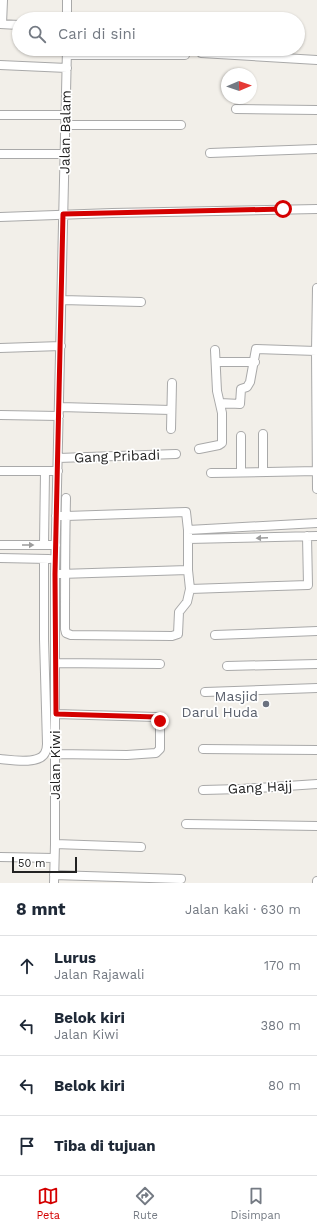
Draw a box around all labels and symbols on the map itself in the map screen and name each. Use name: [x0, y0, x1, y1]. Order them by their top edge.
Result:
north arrow: [221, 68, 257, 104]
street label: Jalan Balam: [56, 90, 74, 174]
route start: [274, 200, 292, 218]
street label: Gang Pribadi: [74, 447, 160, 465]
one-way arrow: [255, 535, 268, 541]
one-way arrow: [22, 542, 35, 548]
place label: Masjid Darul Huda: [182, 688, 258, 720]
marker: Masjid Darul Huda: [261, 699, 271, 709]
route end: [151, 712, 169, 730]
street label: Jalan Kiwi: [47, 730, 63, 800]
street label: Gang Hajj: [227, 777, 293, 797]
scale bar: [12, 855, 77, 874]

